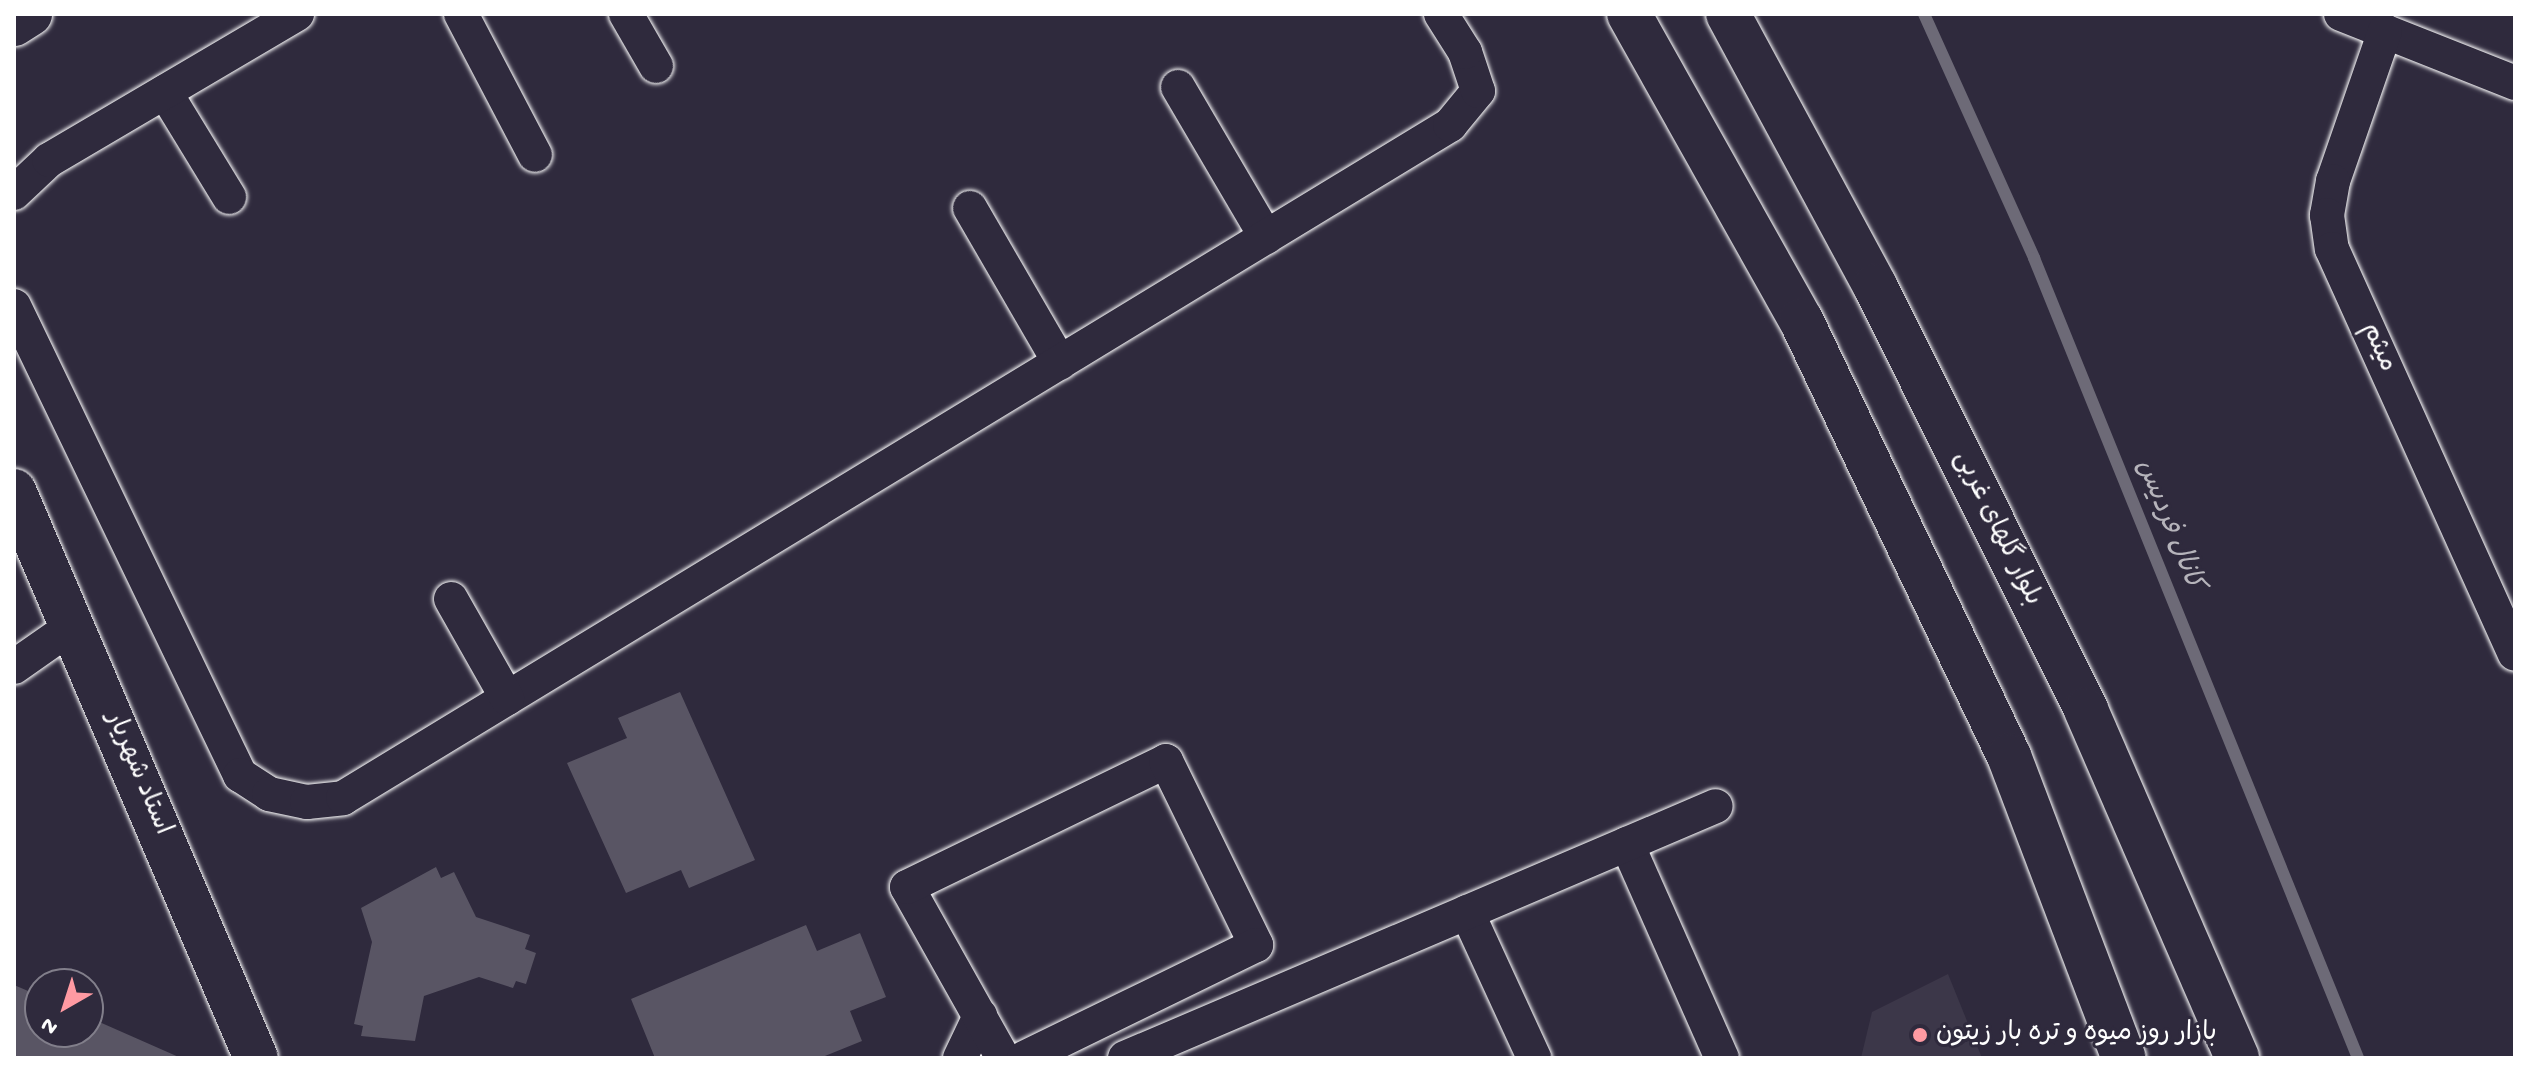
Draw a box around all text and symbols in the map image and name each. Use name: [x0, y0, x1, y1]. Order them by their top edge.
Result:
street label: میثم: [2352, 319, 2402, 377]
street label: بلوار گلهای غربی: [1945, 446, 2047, 612]
water label: کانال فردیس: [2127, 455, 2209, 595]
street label: استاد شهریار: [97, 707, 177, 841]
north arrow: [24, 968, 104, 1048]
text: N: [36, 1010, 64, 1040]
place label: بازار روز میوه و تره بار زیتون: [1936, 1019, 2217, 1051]
marker: بازار روز میوه و تره بار زیتون: [1911, 1026, 1929, 1044]

